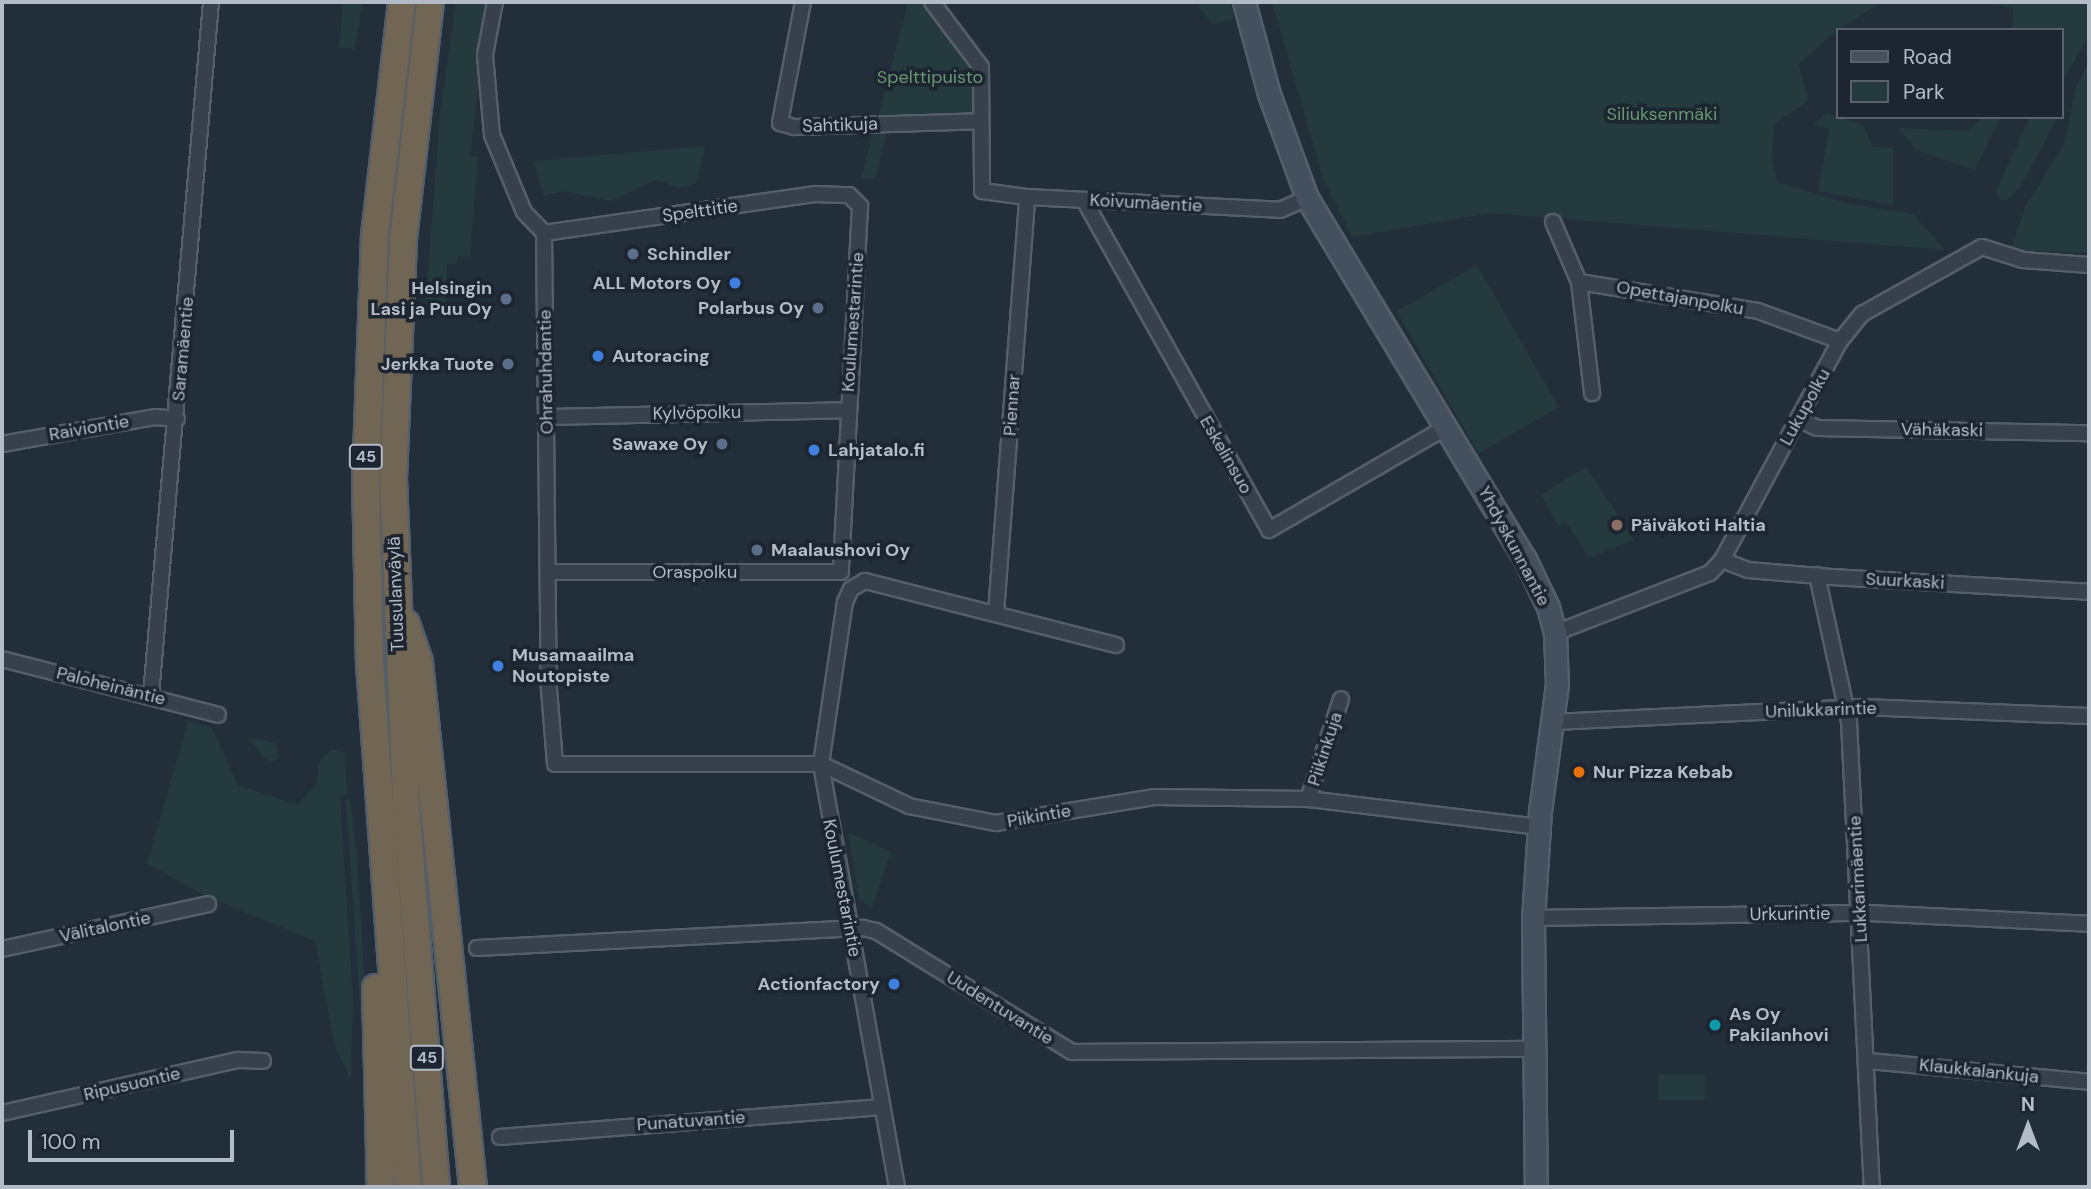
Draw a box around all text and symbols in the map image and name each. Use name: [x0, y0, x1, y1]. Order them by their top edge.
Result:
legend: [1836, 28, 2063, 119]
text: Road: [1903, 43, 1952, 71]
park label: Spelttipuisto: [877, 66, 983, 88]
text: Park: [1903, 78, 1944, 106]
park label: Siliuksenmäki: [1607, 103, 1717, 125]
street label: Sahtikuja: [802, 113, 878, 137]
street label: Koivumäentie: [1089, 189, 1203, 217]
street label: Spelttitie: [661, 195, 739, 227]
place label: Schindler: [647, 243, 731, 265]
marker: Schindler: [625, 246, 641, 262]
street label: Koulumestarintie: [837, 251, 869, 393]
place label: ALL Motors Oy: [593, 272, 721, 294]
marker: ALL Motors Oy: [727, 275, 743, 291]
street label: Opettajanpolku: [1615, 276, 1745, 320]
place label: Helsingin Lasi ja Puu Oy: [371, 278, 492, 320]
marker: Helsingin Lasi ja Puu Oy: [498, 291, 514, 307]
street label: Saramäentie: [168, 296, 198, 402]
place label: Polarbus Oy: [698, 297, 804, 319]
marker: Polarbus Oy: [810, 300, 826, 316]
street label: Ohrahuhdantie: [534, 309, 558, 435]
place label: Autoracing: [612, 345, 710, 367]
marker: Autoracing: [590, 348, 606, 364]
place label: Jerkka Tuote: [381, 353, 494, 375]
marker: Jerkka Tuote: [500, 356, 516, 372]
street label: Lukupolku: [1775, 365, 1835, 449]
street label: Piennar: [999, 373, 1025, 437]
street label: Kylvöpolku: [652, 401, 742, 425]
street label: Raiviontie: [47, 410, 131, 446]
street label: Eskelinsuo: [1195, 412, 1257, 498]
street label: Vähäkaski: [1901, 418, 1983, 442]
place label: Sawaxe Oy: [612, 433, 708, 455]
marker: Sawaxe Oy: [714, 436, 730, 452]
place label: Lahjatalo.fi: [828, 439, 925, 461]
marker: Lahjatalo.fi: [806, 442, 822, 458]
road number: 45: [348, 445, 384, 470]
street label: Yhdyskunnantie: [1473, 482, 1555, 610]
place label: Päiväkoti Haltia: [1631, 514, 1766, 536]
marker: Päiväkoti Haltia: [1609, 517, 1625, 533]
street label: Tuusulanväylä: [383, 536, 409, 652]
place label: Maalaushovi Oy: [771, 539, 910, 561]
marker: Maalaushovi Oy: [749, 542, 765, 558]
street label: Oraspolku: [653, 561, 737, 583]
street label: Suurkaski: [1865, 568, 1945, 594]
place label: Musamaailma Noutopiste: [512, 645, 634, 688]
marker: Musamaailma Noutopiste: [490, 658, 506, 674]
street label: Paloheinäntie: [54, 662, 168, 710]
street label: Unilukkarintie: [1765, 697, 1877, 723]
street label: Piikinkuja: [1303, 709, 1347, 789]
place label: Nur Pizza Kebab: [1593, 761, 1733, 783]
marker: Nur Pizza Kebab: [1571, 764, 1587, 780]
street label: Piikintie: [1005, 800, 1073, 832]
street label: Lukkarimäentie: [1844, 815, 1872, 943]
street label: Koulumestarintie: [818, 817, 866, 959]
street label: Urkurintie: [1749, 902, 1831, 926]
street label: Välitalontie: [57, 907, 153, 947]
street label: Uudentuvantie: [943, 966, 1057, 1050]
place label: Actionfactory: [758, 973, 880, 995]
marker: Actionfactory: [886, 976, 902, 992]
place label: As Oy Pakilanhovi: [1729, 1004, 1829, 1046]
marker: As Oy Pakilanhovi: [1707, 1017, 1723, 1033]
road number: 45: [410, 1046, 444, 1070]
street label: Klaukkalankuja: [1918, 1054, 2040, 1088]
street label: Ripusuontie: [82, 1062, 182, 1106]
north arrow: [1993, 1091, 2063, 1161]
text: N: [2021, 1092, 2035, 1117]
street label: Punatuvantie: [636, 1106, 746, 1136]
scale bar: [32, 1116, 238, 1160]
text: 100 m: [41, 1128, 101, 1156]

